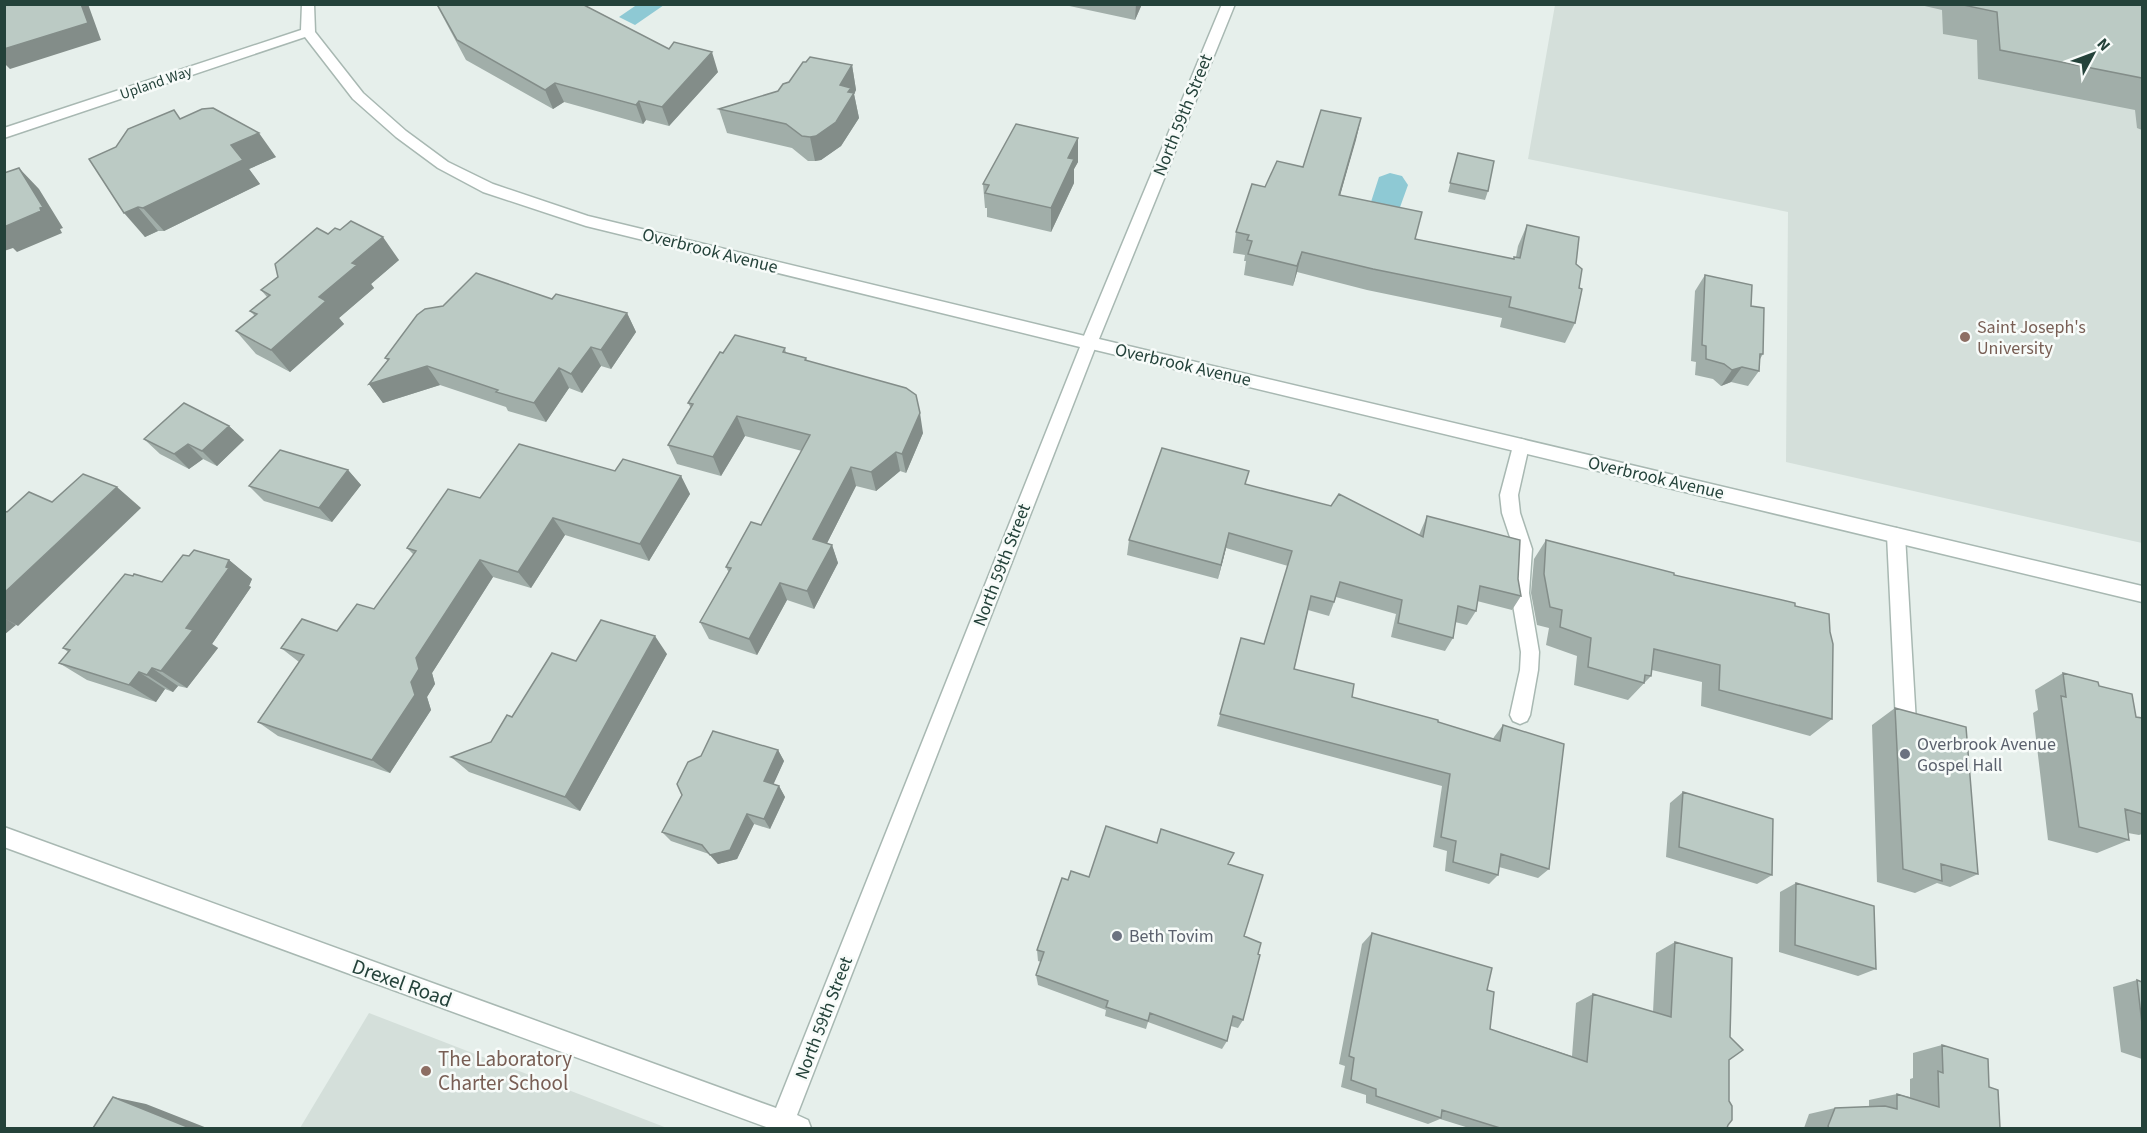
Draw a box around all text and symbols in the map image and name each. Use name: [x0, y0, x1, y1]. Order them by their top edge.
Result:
north arrow: [2063, 24, 2123, 84]
text: N: [2092, 34, 2115, 56]
street label: North 59th Street: [1147, 50, 1219, 180]
street label: Upland Way: [117, 61, 195, 105]
street label: Overbrook Avenue: [640, 222, 781, 280]
place label: Saint Joseph's University: [1977, 315, 2086, 361]
marker: Saint Joseph's University: [1958, 330, 1972, 344]
street label: Overbrook Avenue: [1112, 337, 1254, 393]
street label: Overbrook Avenue: [1585, 450, 1727, 506]
street label: North 59th Street: [967, 500, 1037, 630]
place label: Overbrook Avenue Gospel Hall: [1917, 732, 2056, 778]
marker: Overbrook Avenue Gospel Hall: [1898, 747, 1912, 761]
place label: Beth Tovim: [1129, 924, 1214, 949]
marker: Beth Tovim: [1110, 929, 1124, 943]
street label: Drexel Road: [348, 951, 456, 1015]
street label: North 59th Street: [789, 953, 859, 1083]
place label: The Laboratory Charter School: [438, 1044, 572, 1098]
marker: The Laboratory Charter School: [419, 1064, 433, 1078]

